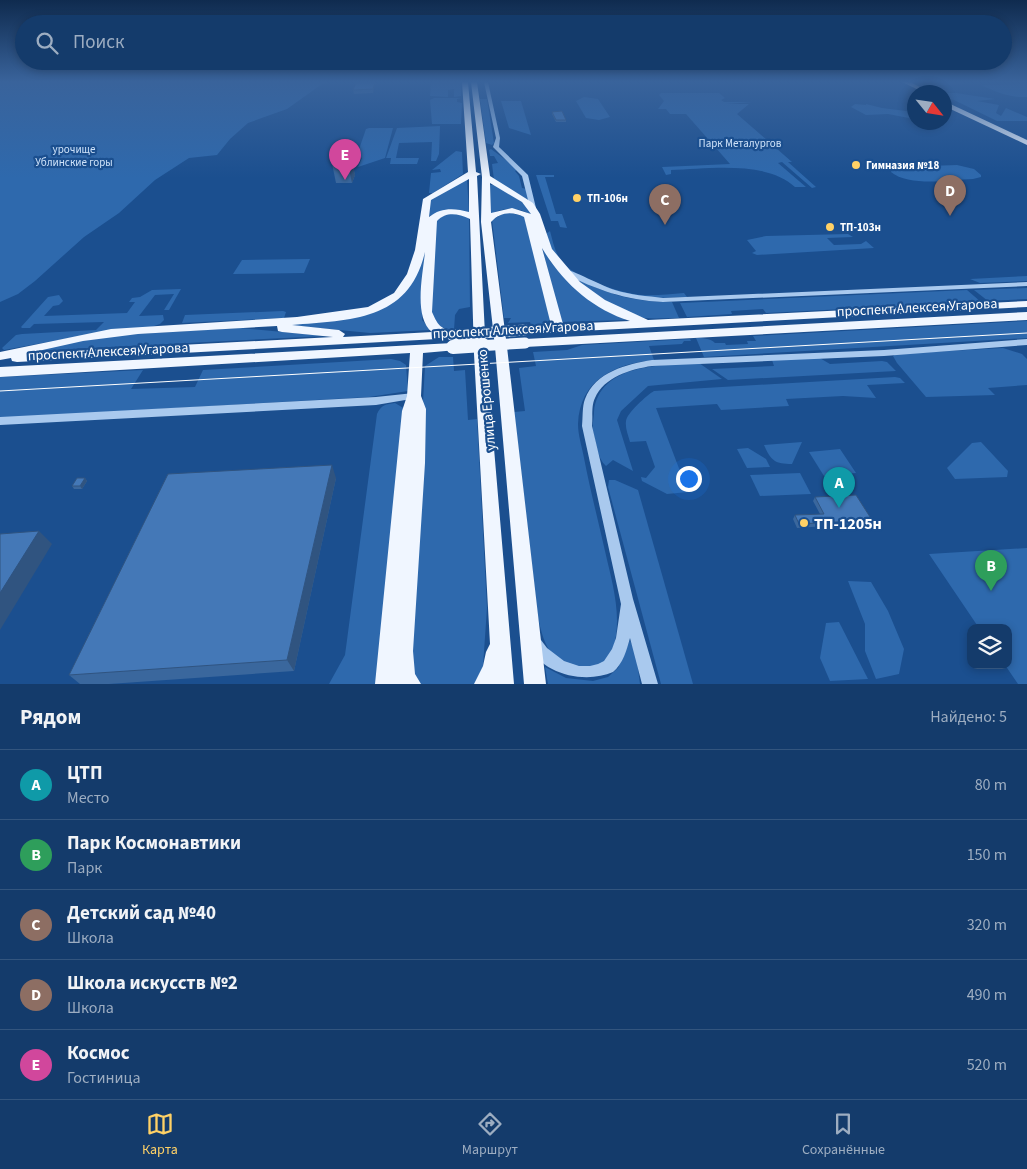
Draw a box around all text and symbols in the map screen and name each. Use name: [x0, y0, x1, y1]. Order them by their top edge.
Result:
search box: [15, 15, 1012, 70]
icon: search: [33, 29, 61, 57]
text: Поиск: [73, 29, 124, 56]
north arrow: [907, 85, 952, 130]
park label: Парк Металургов: [699, 136, 782, 151]
pin: E: [329, 139, 361, 180]
park label: урочище Ублинские горы: [35, 142, 113, 170]
place label: Гимназия №18: [866, 158, 939, 173]
marker: Гимназия №18: [850, 159, 862, 171]
pin: D: [934, 175, 966, 216]
pin: C: [649, 184, 681, 225]
place label: ТП-106н: [587, 191, 628, 206]
marker: ТП-106н: [571, 192, 583, 204]
place label: ТП-103н: [840, 220, 881, 235]
marker: ТП-103н: [824, 221, 836, 233]
street label: проспект Алексея Угарова: [836, 294, 998, 322]
street label: проспект Алексея Угарова: [432, 316, 594, 344]
street label: проспект Алексея Угарова: [27, 338, 189, 366]
street label: улица Ерошенко: [473, 348, 501, 451]
your location: [676, 466, 702, 492]
pin: A: [823, 467, 855, 508]
place label: ТП-1205н: [814, 513, 882, 535]
marker: ТП-1205н: [798, 517, 810, 529]
pin: B: [975, 550, 1007, 591]
map controls: [967, 624, 1012, 669]
button: layers: [967, 624, 1012, 669]
text: Рядом: [20, 702, 81, 732]
text: Найдено: 5: [930, 706, 1007, 728]
text: ЦТП: [67, 760, 103, 787]
text: A: [31, 774, 41, 796]
text: 80 m: [975, 774, 1007, 796]
text: Место: [67, 787, 110, 809]
text: Парк Космонавтики: [67, 830, 241, 857]
text: B: [31, 844, 41, 866]
text: 150 m: [967, 844, 1007, 866]
text: Парк: [67, 857, 102, 879]
text: Детский сад №40: [67, 900, 216, 927]
text: C: [31, 914, 41, 936]
text: 320 m: [967, 914, 1007, 936]
text: Школа: [67, 927, 114, 949]
text: Школа искусств №2: [67, 970, 238, 997]
text: D: [31, 984, 41, 1006]
text: 490 m: [967, 984, 1007, 1006]
text: Школа: [67, 997, 114, 1019]
text: Космос: [67, 1040, 130, 1067]
text: E: [32, 1054, 40, 1076]
text: 520 m: [967, 1054, 1007, 1076]
text: Гостиница: [67, 1067, 141, 1089]
tab: Карта: [142, 1110, 178, 1160]
tab: Маршрут: [462, 1110, 518, 1160]
tab: Сохранённые: [802, 1110, 885, 1160]

